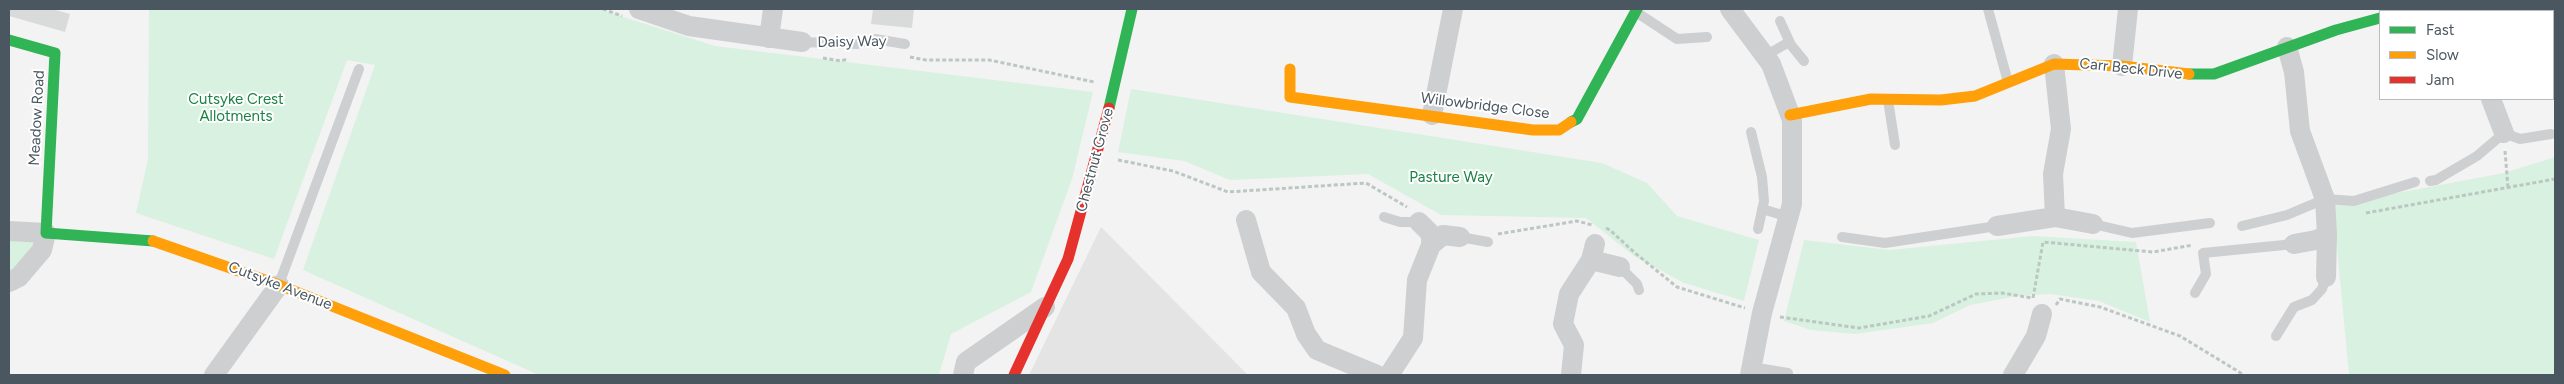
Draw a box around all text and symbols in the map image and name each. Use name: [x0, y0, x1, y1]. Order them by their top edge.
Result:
legend: [2379, 10, 2554, 100]
text: Fast: [2426, 21, 2454, 39]
street label: Daisy Way: [817, 32, 887, 52]
text: Slow: [2426, 46, 2459, 64]
street label: Carr Beck Drive: [2079, 55, 2183, 83]
street label: Meadow Road: [26, 70, 48, 166]
text: Jam: [2426, 71, 2454, 89]
street label: Willowbridge Close: [1420, 89, 1550, 123]
park label: Cutsyke Crest Allotments: [188, 91, 284, 126]
street label: Chestnut Grove: [1072, 106, 1118, 214]
park label: Pasture Way: [1409, 169, 1493, 187]
street label: Cutsyke Avenue: [226, 258, 334, 314]

